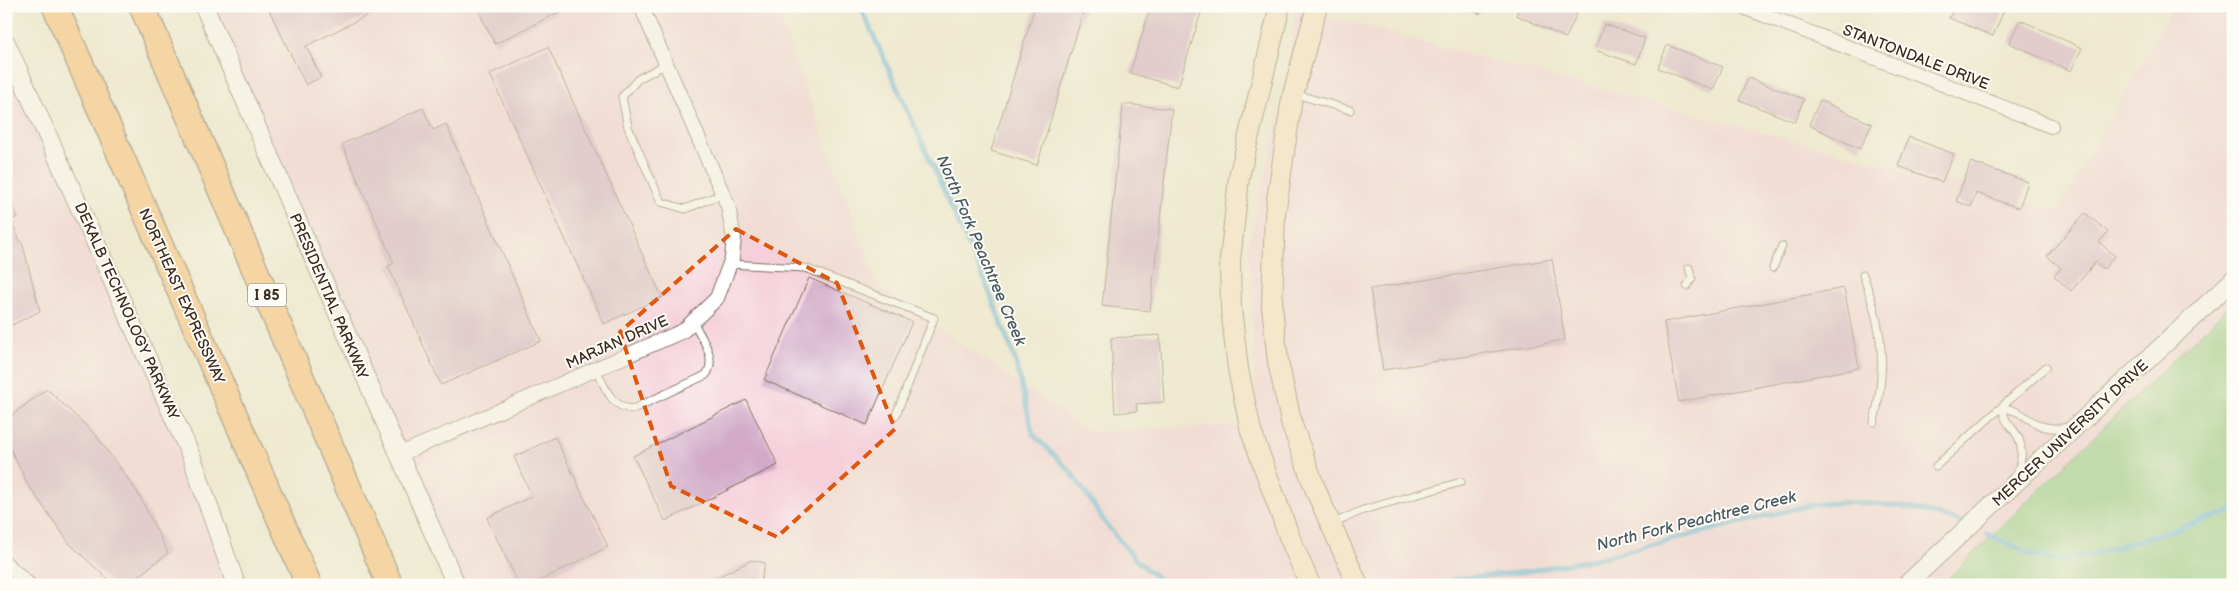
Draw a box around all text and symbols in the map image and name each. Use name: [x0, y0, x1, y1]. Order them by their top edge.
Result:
street label: STANTONDALE DRIVE: [1840, 21, 1992, 94]
water label: North Fork Peachtree Creek: [932, 153, 1030, 350]
street label: DEKALB TECHNOLOGY PARKWAY: [70, 200, 183, 423]
street label: NORTHEAST EXPRESSWAY: [134, 206, 229, 387]
street label: PRESIDENTIAL PARKWAY: [285, 210, 372, 382]
road number: I 85: [248, 284, 286, 306]
street label: MARJAN DRIVE: [563, 311, 671, 373]
street label: MERCER UNIVERSITY DRIVE: [1988, 356, 2152, 511]
water label: North Fork Peachtree Creek: [1595, 487, 1799, 555]

